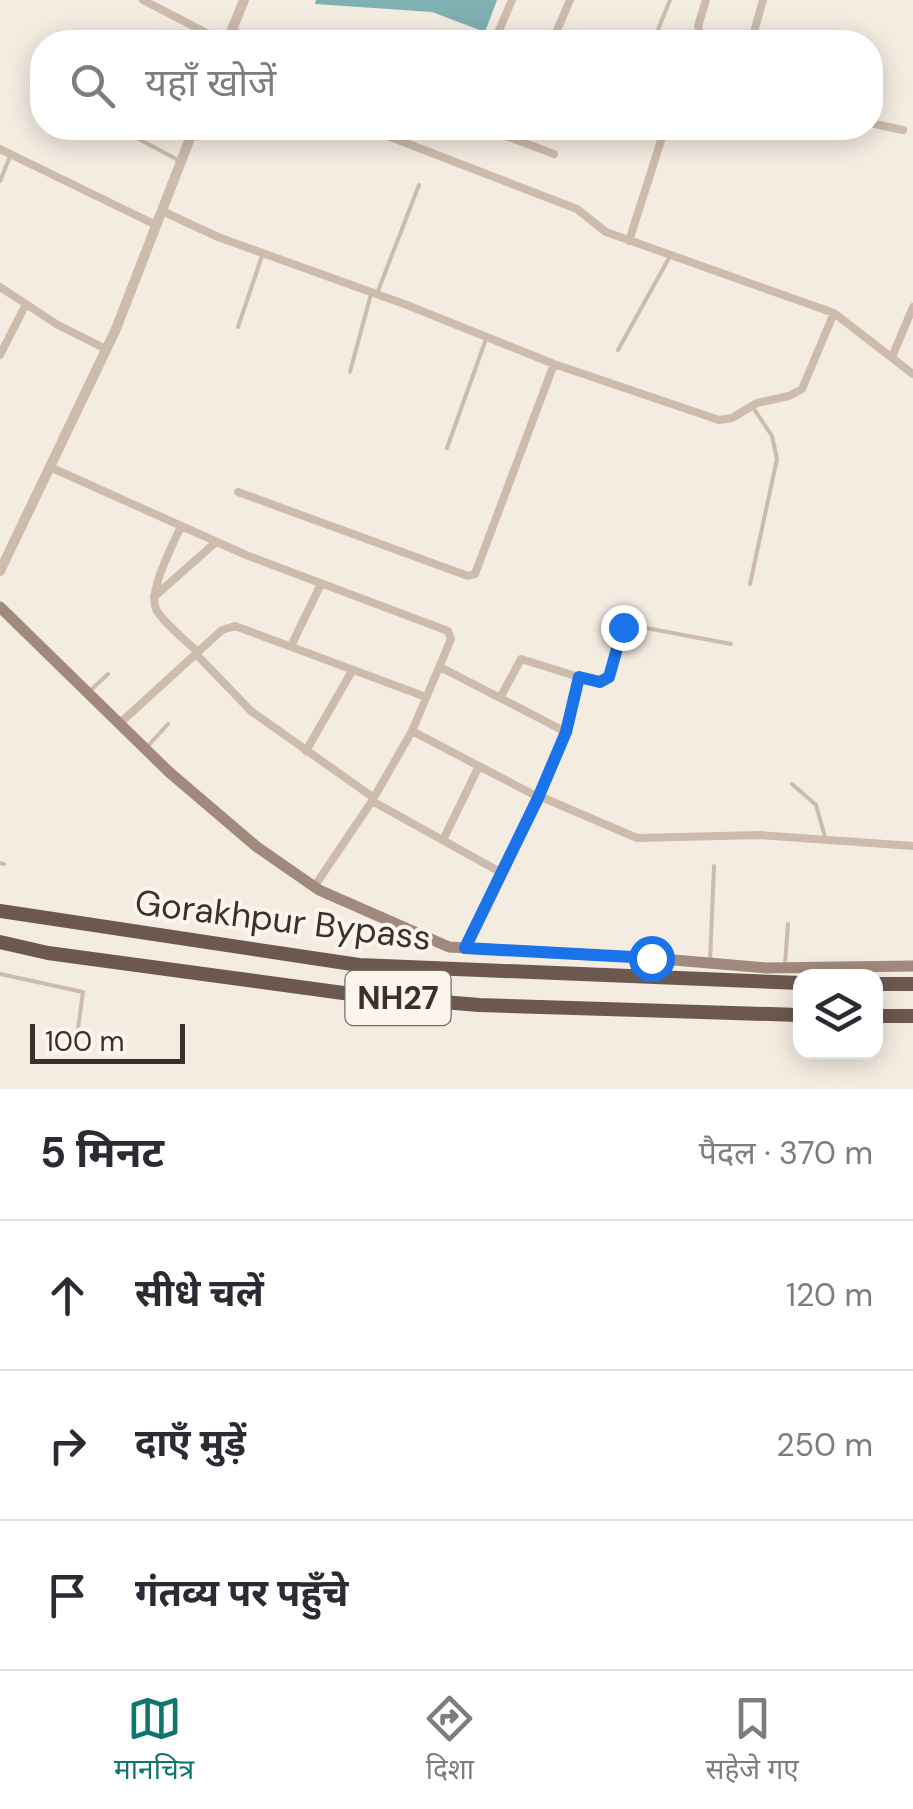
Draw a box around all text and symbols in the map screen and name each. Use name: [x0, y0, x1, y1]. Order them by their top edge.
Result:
search box: [30, 30, 883, 140]
icon: search: [65, 58, 120, 113]
text: यहाँ खोजें: [145, 58, 276, 108]
route end: [601, 605, 647, 651]
street label: Gorakhpur Bypass: [132, 879, 434, 961]
route start: [629, 936, 675, 982]
map controls: [793, 969, 883, 1059]
button: layers: [793, 969, 883, 1059]
road number: NH27: [346, 971, 450, 1025]
scale bar: [30, 1019, 185, 1064]
text: 100 m: [45, 1023, 124, 1060]
text: 5 मिनट: [40, 1125, 164, 1180]
text: पैदल · 370 m: [699, 1132, 873, 1174]
icon: ahead: [40, 1268, 95, 1323]
text: सीधे चलें: [135, 1268, 264, 1318]
text: 120 m: [786, 1274, 873, 1316]
icon: right: [40, 1418, 95, 1473]
text: दाएँ मुड़ें: [135, 1418, 246, 1468]
text: 250 m: [776, 1424, 873, 1466]
icon: arrive: [40, 1568, 95, 1623]
text: गंतव्य पर पहुँचे: [135, 1568, 348, 1618]
tab: मानचित्र: [114, 1691, 194, 1790]
tab: दिशा: [422, 1691, 477, 1790]
tab: सहेजे गए: [706, 1691, 799, 1790]

